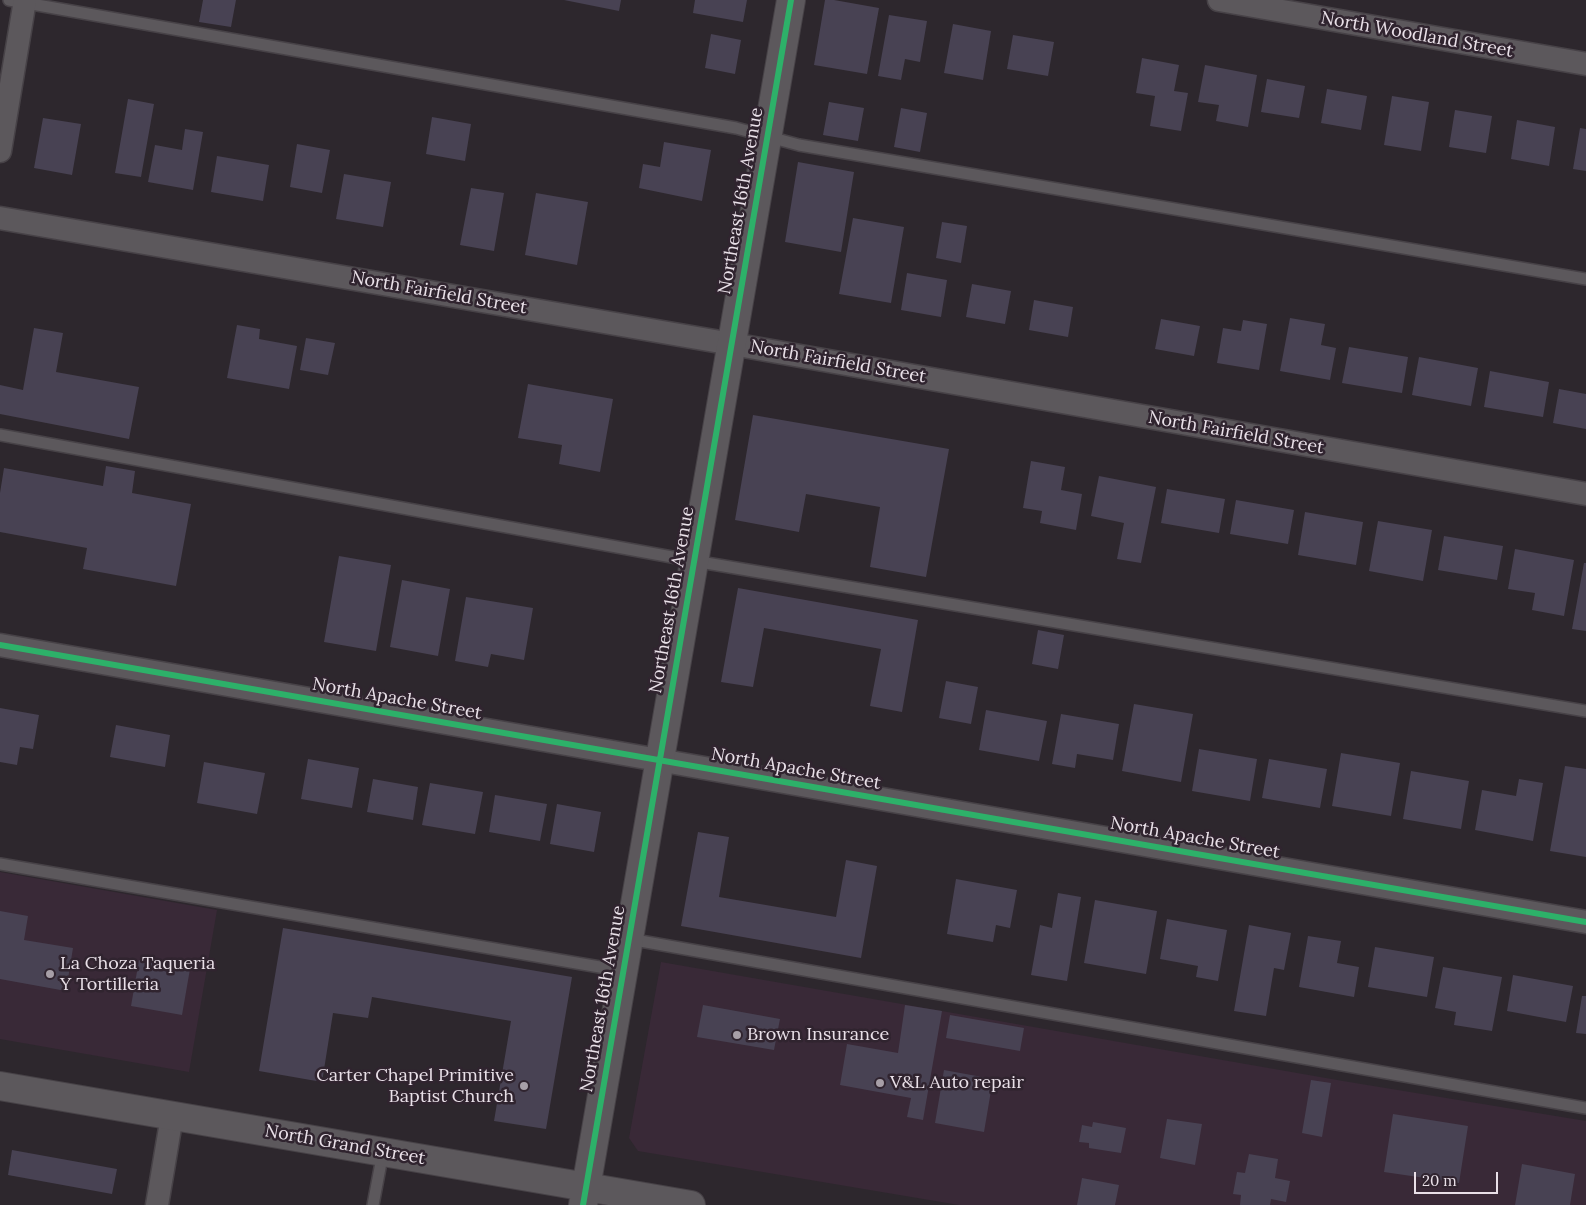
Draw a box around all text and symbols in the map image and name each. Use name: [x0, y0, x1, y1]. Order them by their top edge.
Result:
street label: North Woodland Street: [1319, 7, 1515, 63]
street label: Northeast 16th Avenue: [714, 106, 768, 296]
street label: North Fairfield Street: [349, 267, 529, 319]
street label: North Fairfield Street: [748, 336, 928, 388]
street label: North Fairfield Street: [1146, 407, 1326, 459]
street label: Northeast 16th Avenue: [645, 505, 699, 695]
street label: North Apache Street: [311, 673, 483, 725]
street label: North Apache Street: [710, 743, 882, 795]
street label: North Apache Street: [1109, 812, 1281, 864]
street label: Northeast 16th Avenue: [576, 904, 630, 1094]
place label: La Choza Taqueria Y Tortilleria: [60, 953, 215, 996]
marker: La Choza Taqueria Y Tortilleria: [44, 968, 56, 980]
place label: Brown Insurance: [747, 1024, 889, 1046]
marker: Brown Insurance: [731, 1029, 743, 1041]
place label: Carter Chapel Primitive Baptist Church: [316, 1065, 514, 1108]
place label: V&L Auto repair: [890, 1072, 1024, 1094]
marker: V&L Auto repair: [874, 1077, 886, 1089]
marker: Carter Chapel Primitive Baptist Church: [518, 1080, 530, 1092]
street label: North Grand Street: [263, 1120, 427, 1170]
scale bar: [1416, 1162, 1500, 1194]
text: 20 m: [1422, 1171, 1457, 1190]

